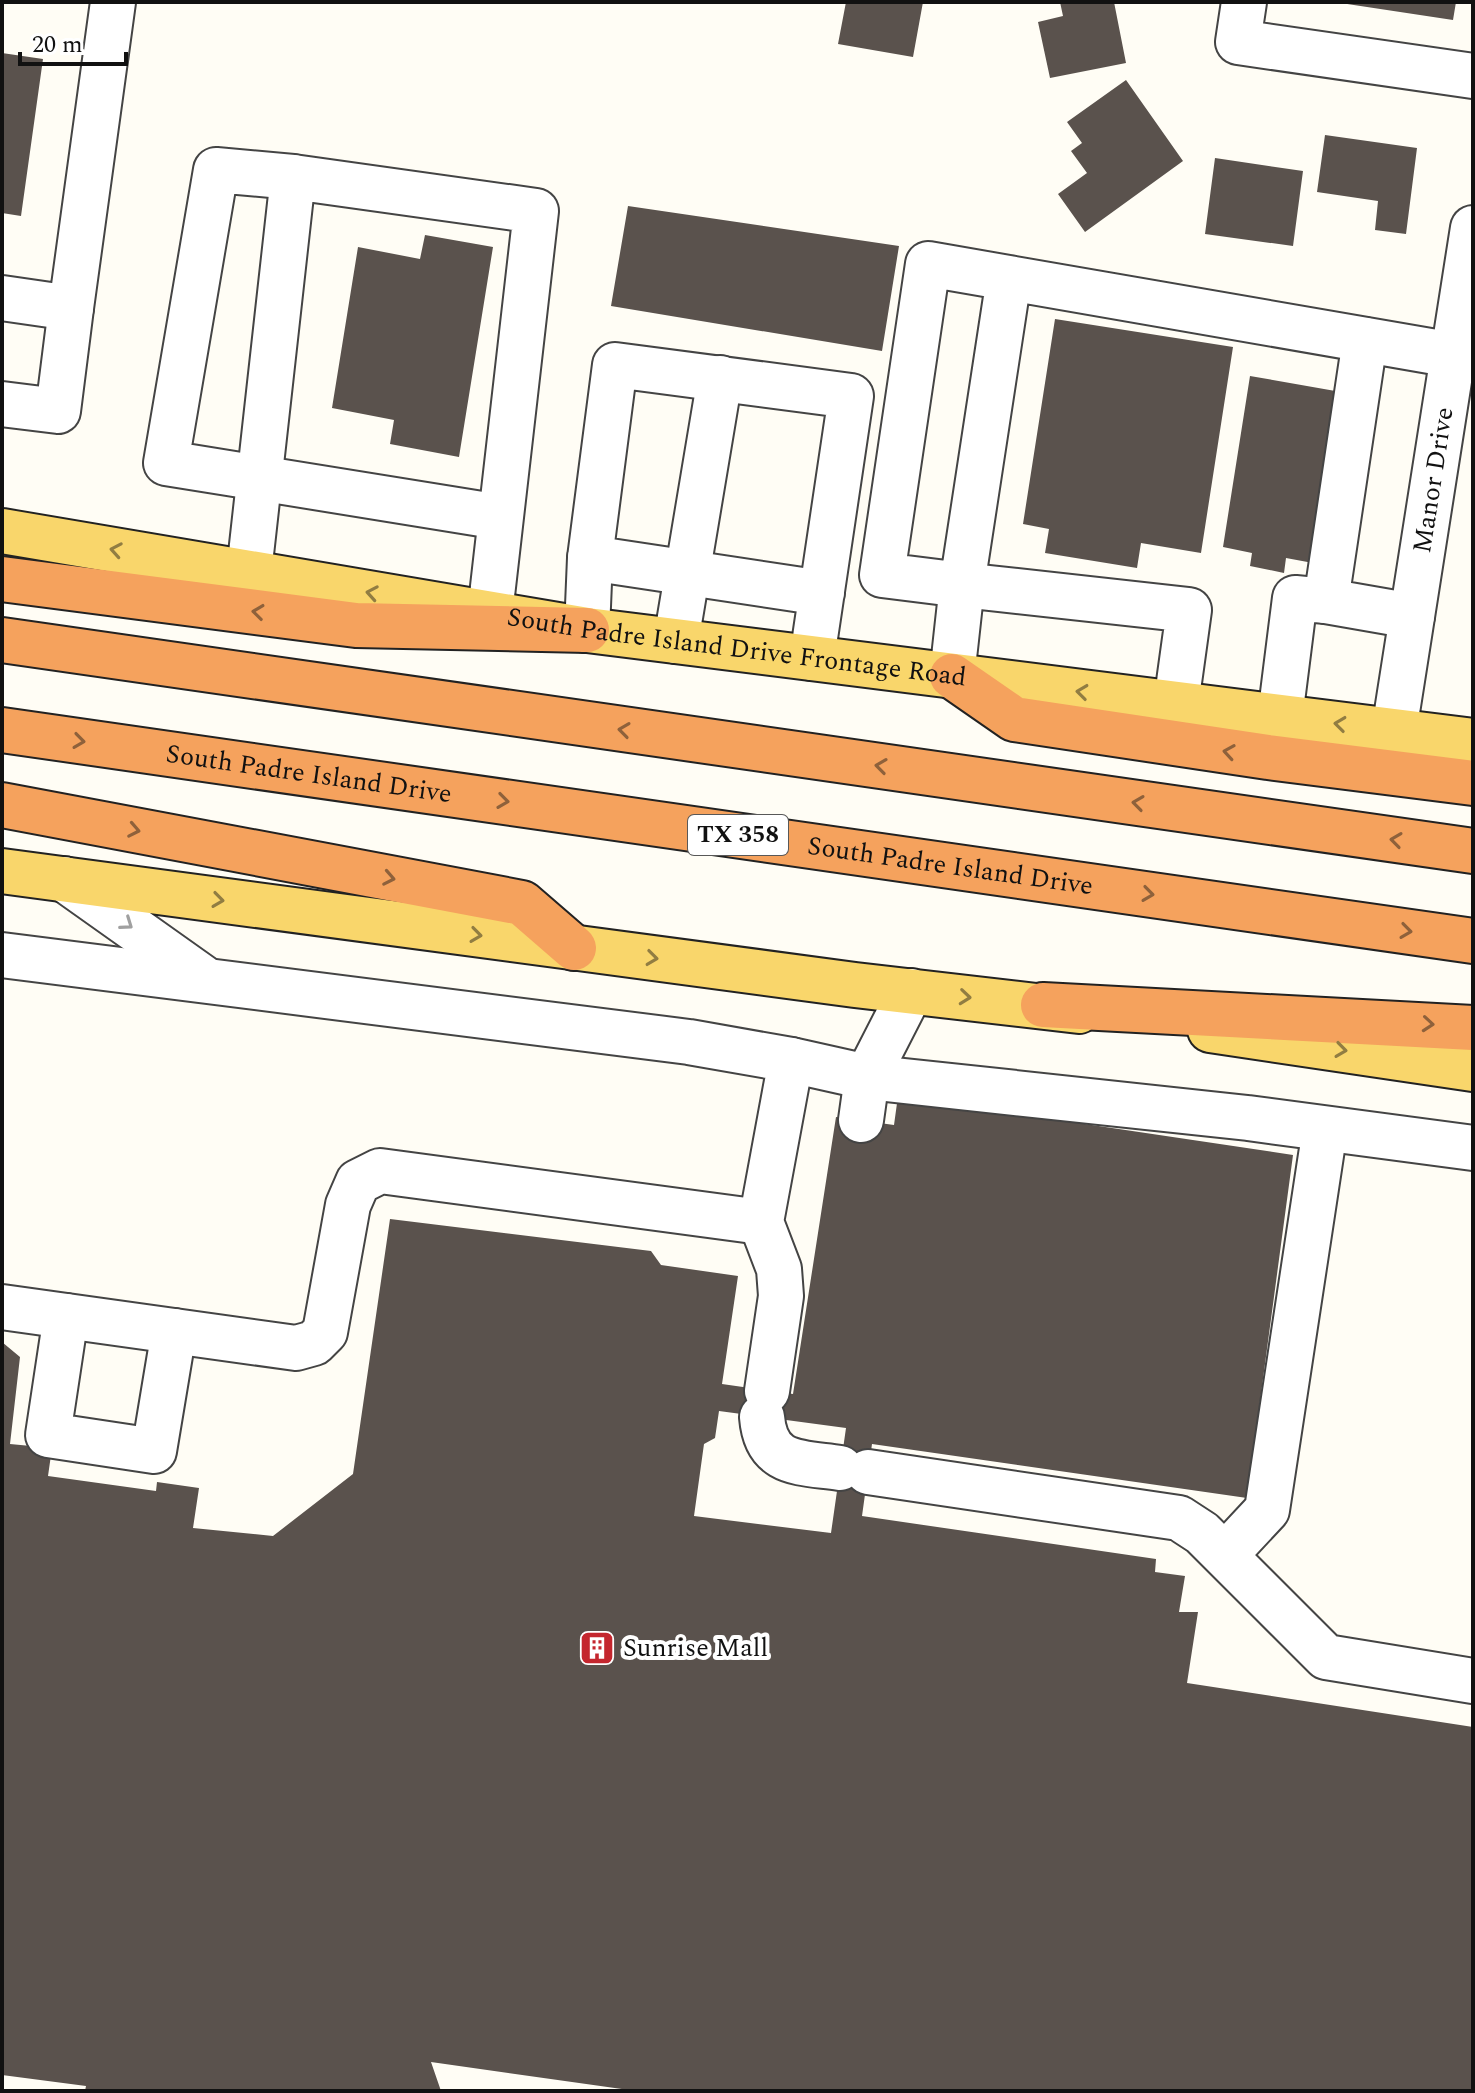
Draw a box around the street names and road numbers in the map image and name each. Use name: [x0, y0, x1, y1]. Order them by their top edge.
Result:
street label: Manor Drive: [1402, 404, 1465, 556]
street label: South Padre Island Drive Frontage Road: [504, 597, 969, 697]
street label: South Padre Island Drive: [163, 734, 454, 814]
road number: TX 358: [688, 815, 788, 855]
street label: South Padre Island Drive: [805, 826, 1096, 906]

